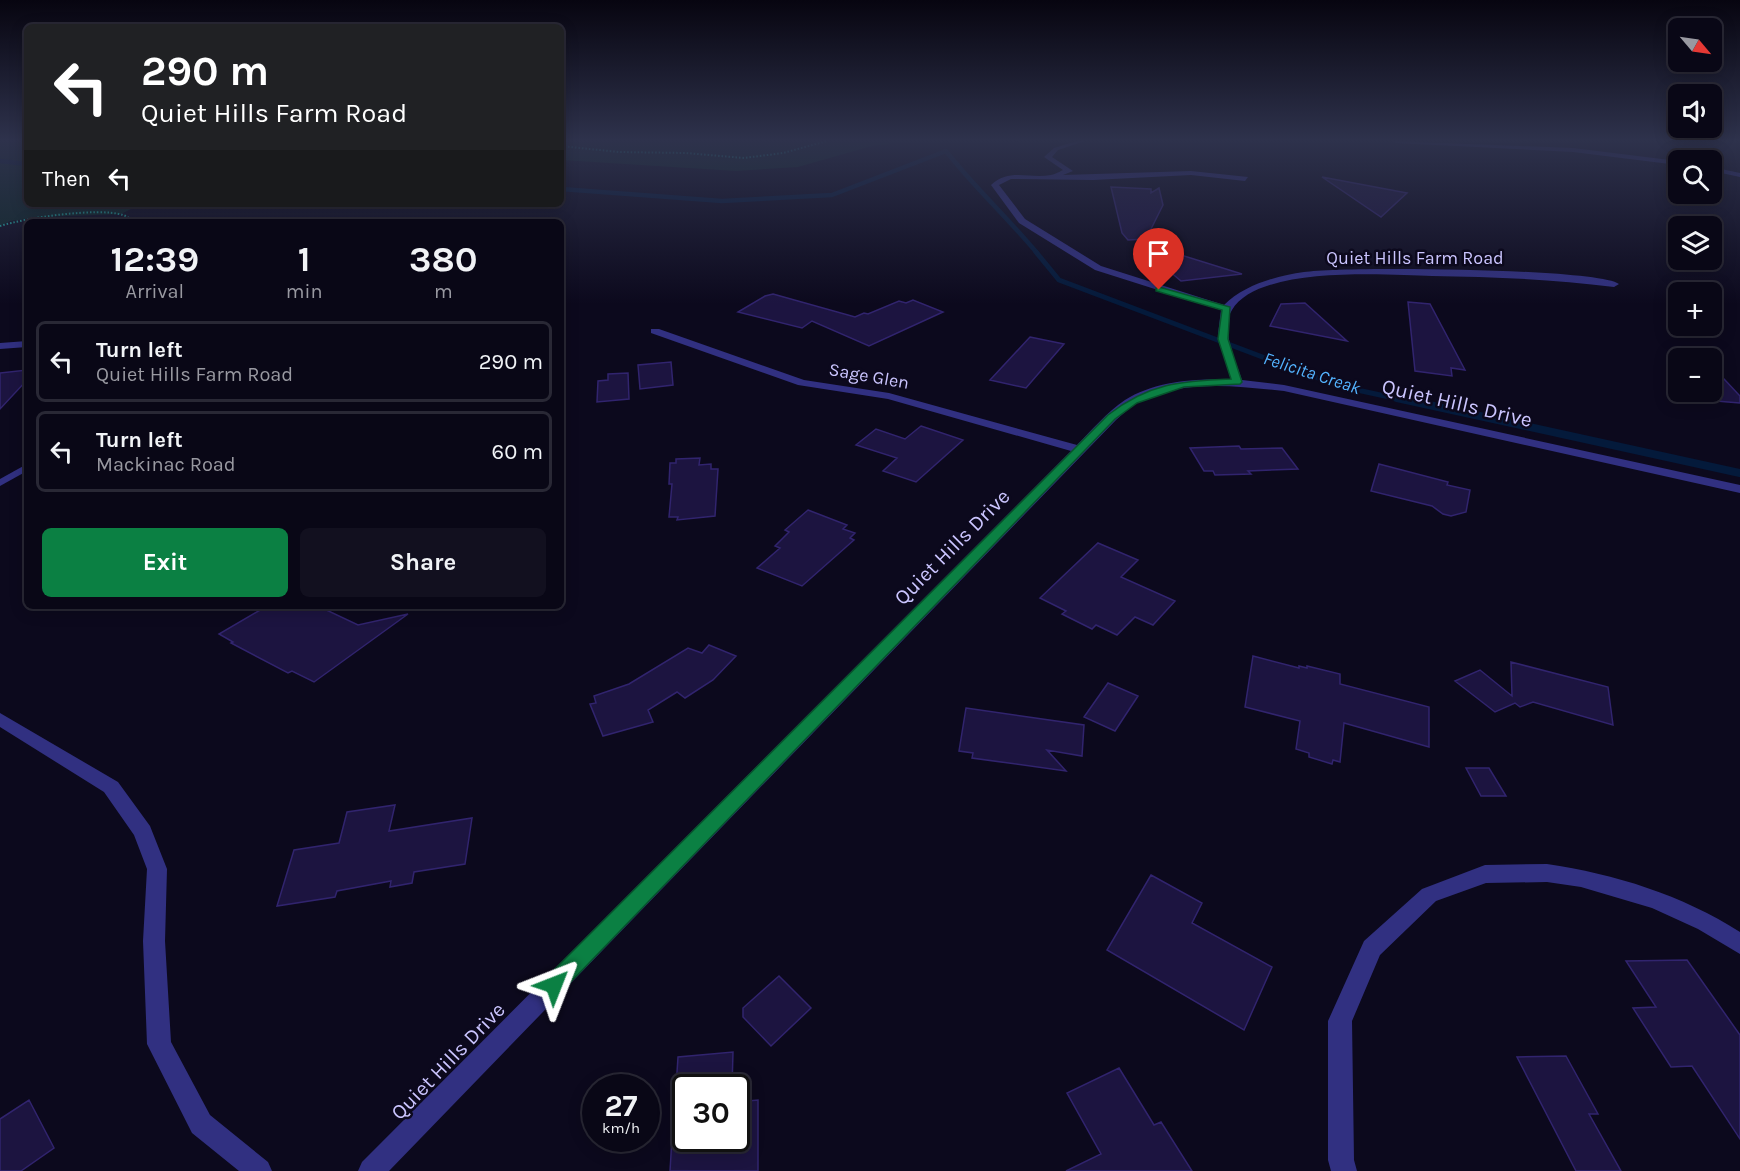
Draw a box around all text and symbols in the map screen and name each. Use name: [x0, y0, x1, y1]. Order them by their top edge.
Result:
north arrow: [1668, 18, 1722, 72]
map controls: [1668, 18, 1722, 402]
text: 290 m: [141, 46, 269, 96]
icon: left: [42, 48, 120, 126]
button: sound: [1668, 84, 1722, 138]
text: Quiet Hills Farm Road: [141, 97, 407, 129]
button: search: [1668, 150, 1722, 204]
icon: left: [103, 162, 136, 195]
text: Then: [42, 166, 91, 192]
button: layers: [1668, 216, 1722, 270]
pin: [1133, 228, 1184, 290]
icon: arrive: [1142, 237, 1175, 270]
text: 12:39: [111, 238, 199, 280]
text: 1: [298, 238, 311, 280]
text: 380: [409, 238, 477, 280]
street label: Quiet Hills Farm Road: [1326, 247, 1504, 269]
text: Arrival: [126, 280, 184, 303]
text: min: [286, 280, 322, 303]
text: m: [434, 280, 453, 303]
button: +: [1668, 282, 1722, 336]
text: Turn left: [96, 337, 183, 363]
icon: left: [45, 345, 78, 378]
water label: Felicita Creak: [1261, 347, 1364, 399]
button: −: [1668, 348, 1722, 402]
text: 290 m: [479, 349, 543, 375]
street label: Sage Glen: [827, 358, 911, 394]
text: Quiet Hills Farm Road: [96, 363, 293, 386]
street label: Quiet Hills Drive: [1380, 374, 1534, 432]
text: Turn left: [96, 427, 183, 453]
icon: left: [45, 435, 78, 468]
text: 60 m: [492, 439, 543, 465]
text: Mackinac Road: [96, 453, 236, 476]
street label: Quiet Hills Drive: [889, 484, 1015, 610]
button: Exit: [42, 528, 288, 597]
button: Share: [300, 528, 546, 597]
position arrow: [522, 953, 586, 1017]
street label: Quiet Hills Drive: [386, 997, 510, 1125]
speed limit sign: 30: [672, 1074, 750, 1152]
text: 27: [604, 1088, 638, 1124]
text: km/h: [602, 1119, 640, 1137]

